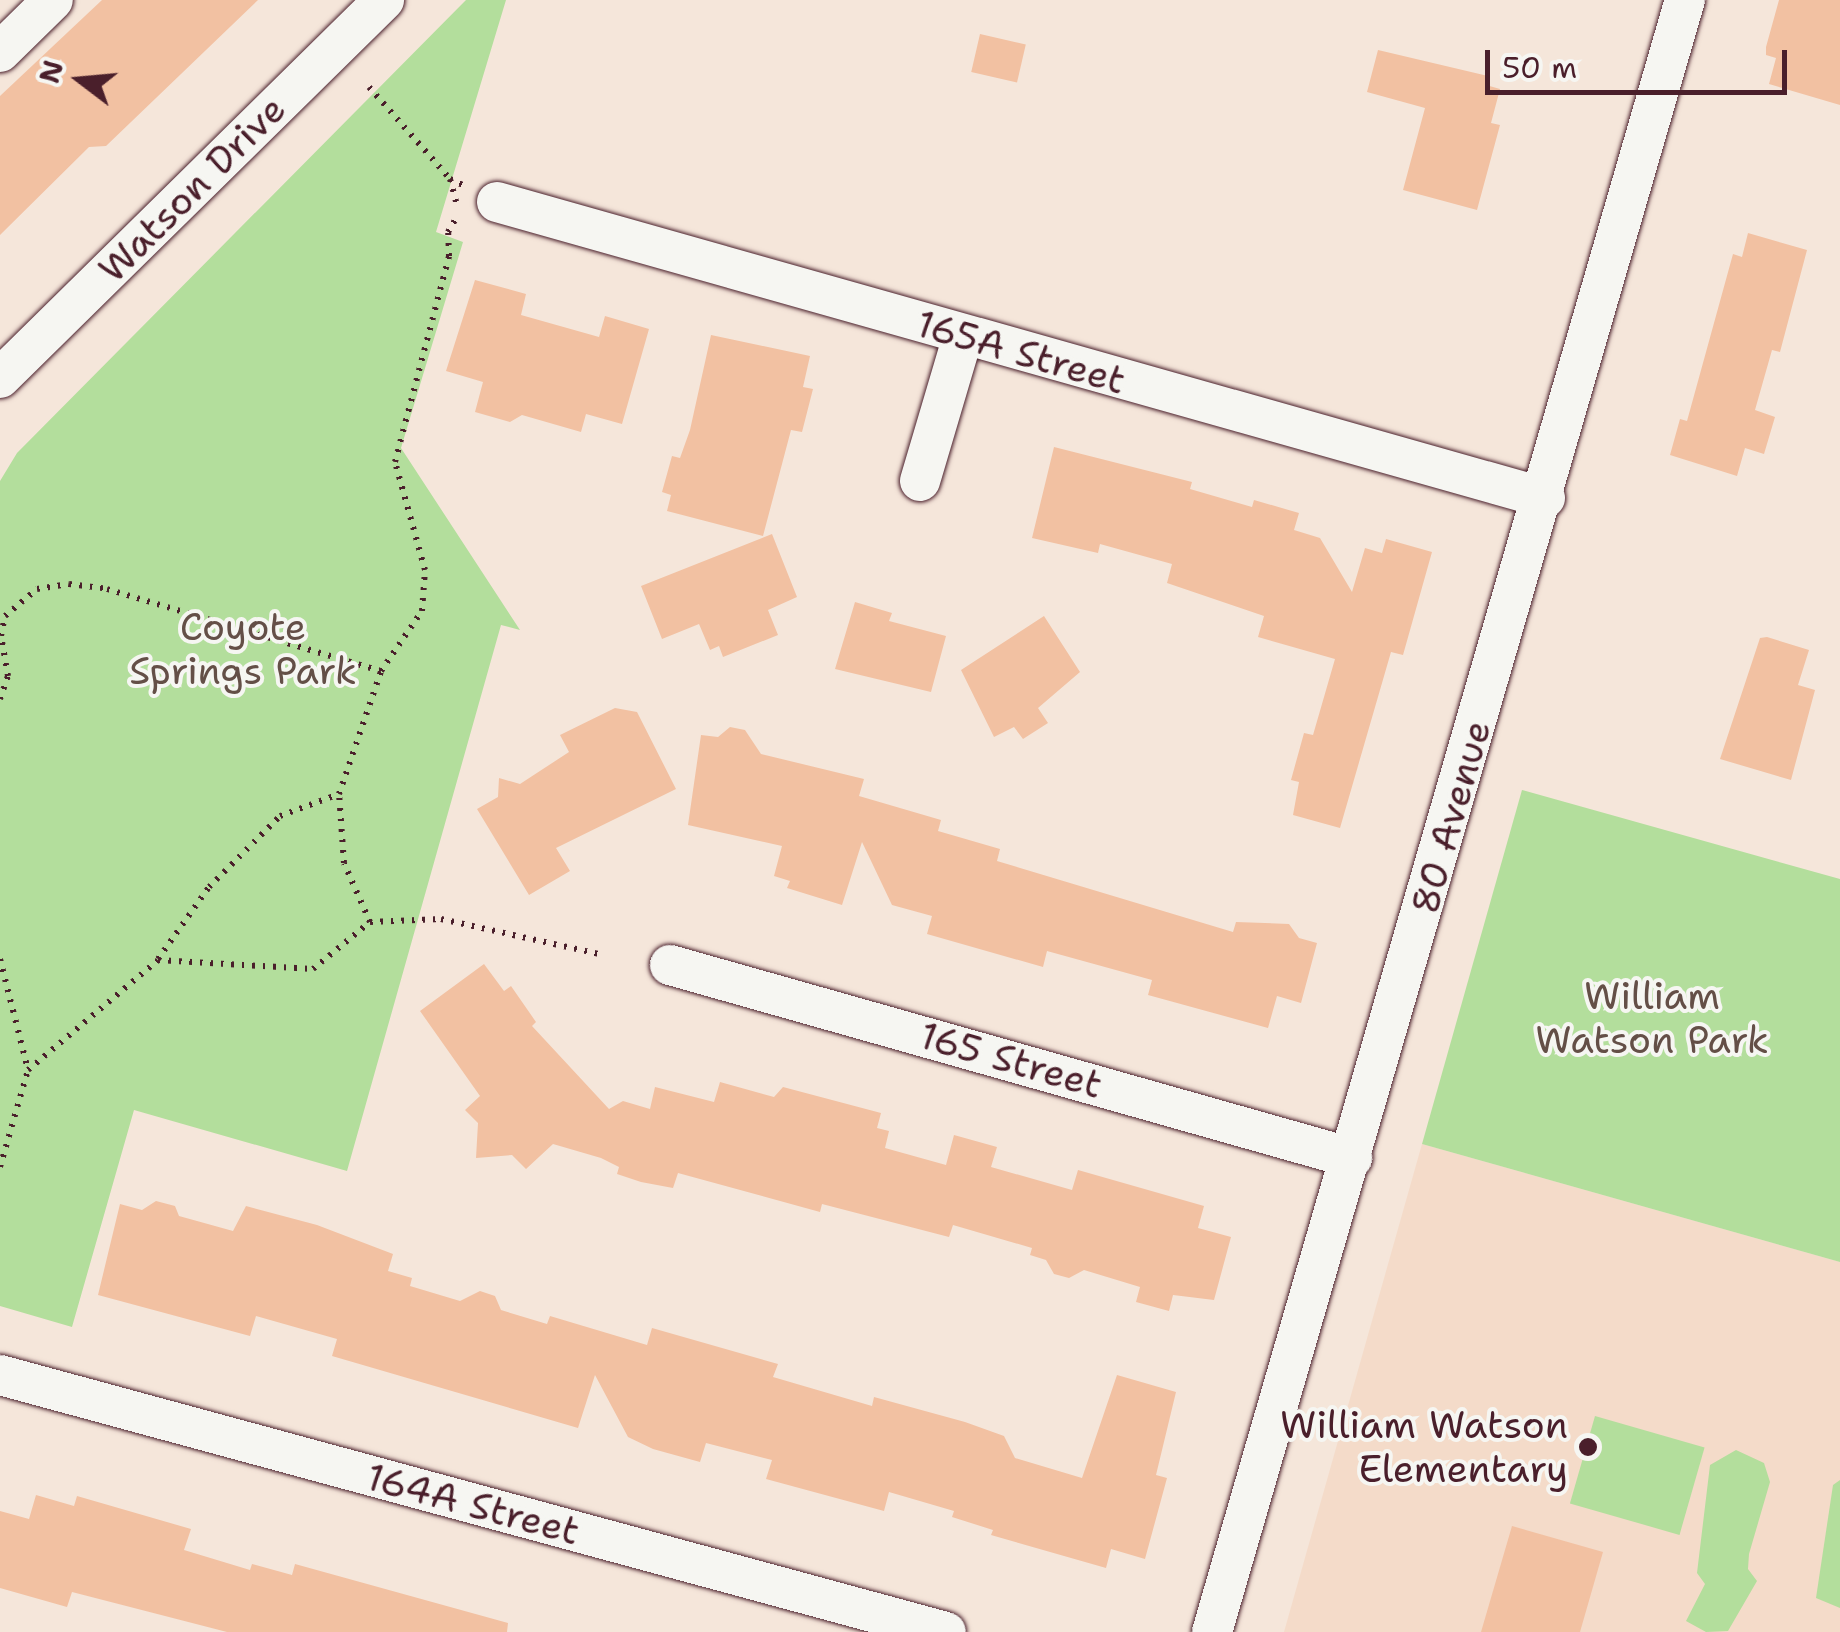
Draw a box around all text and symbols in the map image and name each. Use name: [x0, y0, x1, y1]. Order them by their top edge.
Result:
north arrow: [30, 30, 130, 130]
scale bar: [1490, 30, 1792, 92]
text: 50 m: [1502, 47, 1577, 88]
text: N: [30, 56, 72, 88]
street label: Watson Drive: [89, 86, 295, 292]
street label: 165A Street: [911, 300, 1131, 404]
park label: Coyote Springs Park: [129, 604, 357, 694]
street label: 80 Avenue: [1402, 715, 1500, 919]
park label: William Watson Park: [1535, 973, 1769, 1062]
street label: 165 Street: [915, 1012, 1107, 1108]
place label: William Watson Elementary: [1280, 1402, 1568, 1492]
marker: William Watson Elementary: [1577, 1436, 1599, 1458]
street label: 164A Street: [361, 1454, 585, 1554]

